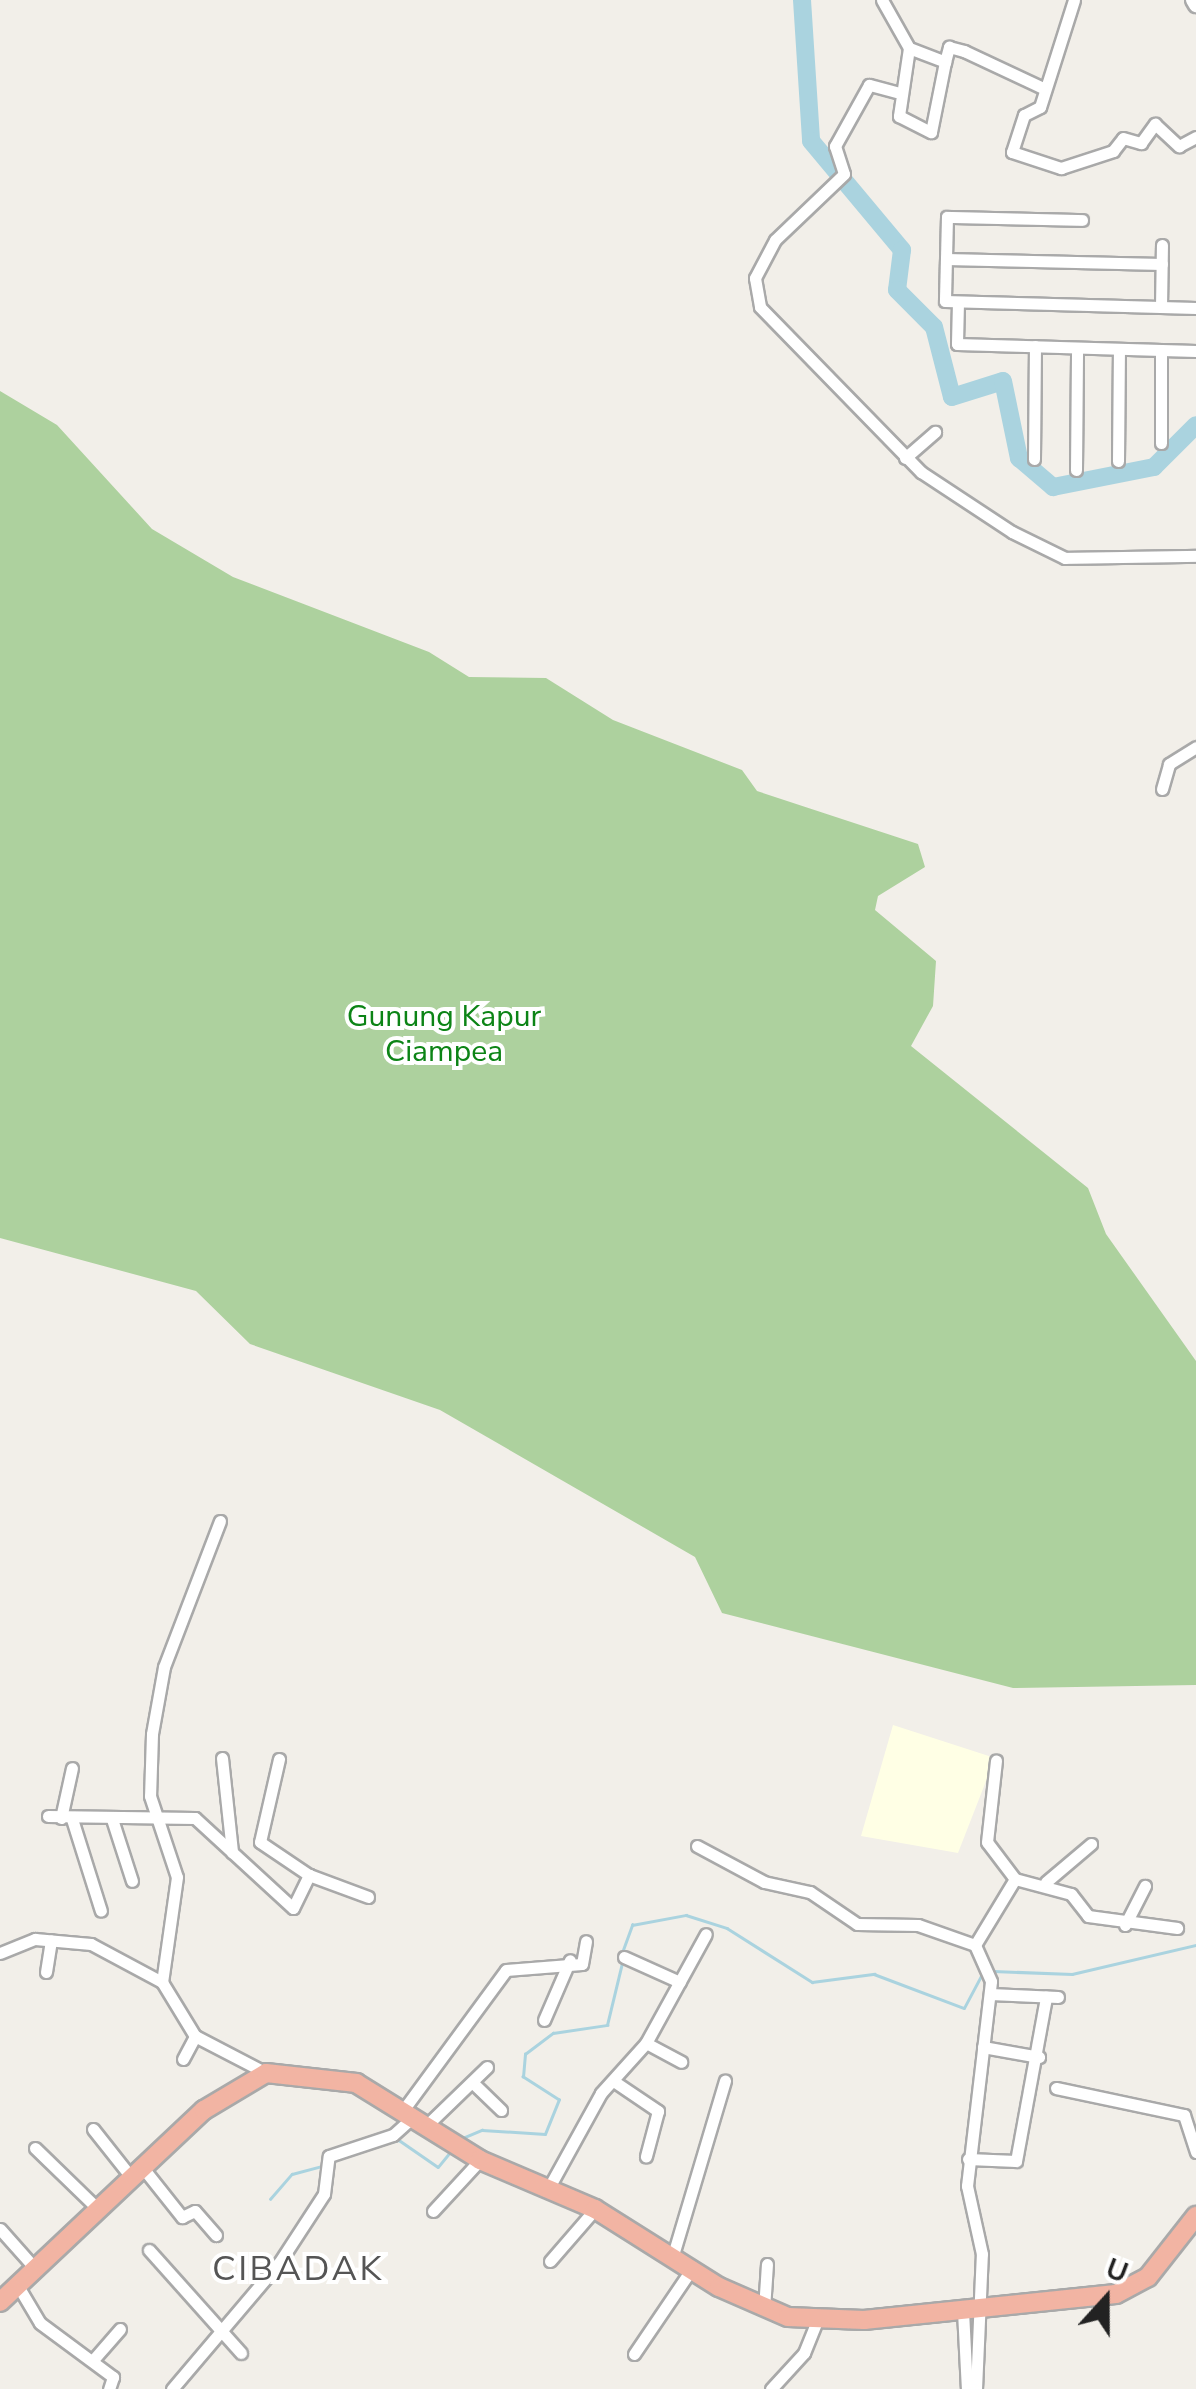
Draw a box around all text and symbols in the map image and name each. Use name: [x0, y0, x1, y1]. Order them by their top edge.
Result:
park label: Gunung Kapur Ciampea: [347, 999, 541, 1070]
district label: CIBADAK: [212, 2248, 384, 2290]
north arrow: [1056, 2249, 1156, 2349]
text: U: [1100, 2250, 1133, 2292]

